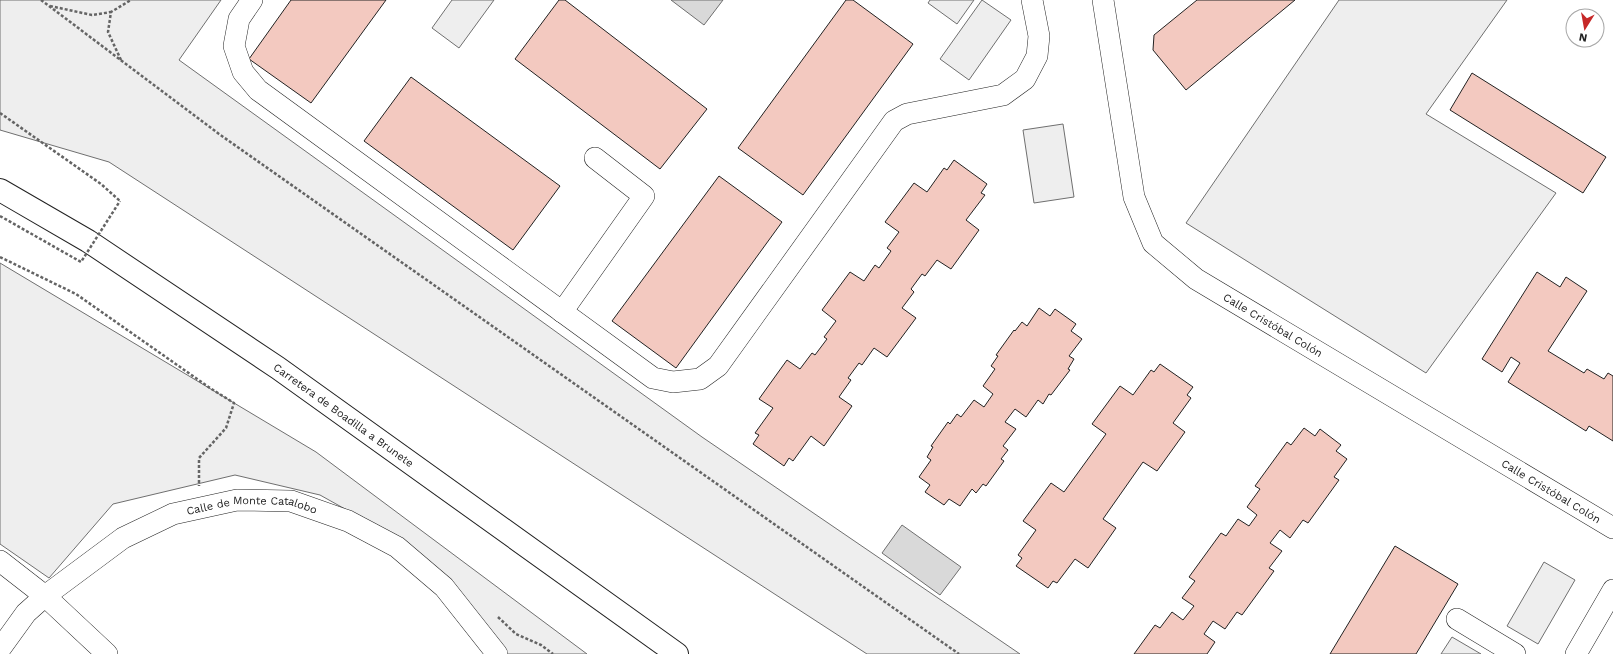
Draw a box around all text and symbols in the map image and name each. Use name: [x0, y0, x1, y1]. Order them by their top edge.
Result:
north arrow: [1565, 8, 1605, 48]
text: N: [1578, 30, 1588, 44]
street label: Calle Cristóbal Colón: [1221, 290, 1325, 360]
street label: Carretera de Boadilla a Brunete: [271, 360, 416, 470]
street label: Calle Cristóbal Colón: [1499, 456, 1603, 526]
street label: Calle de Monte Catalobo: [185, 493, 319, 517]

